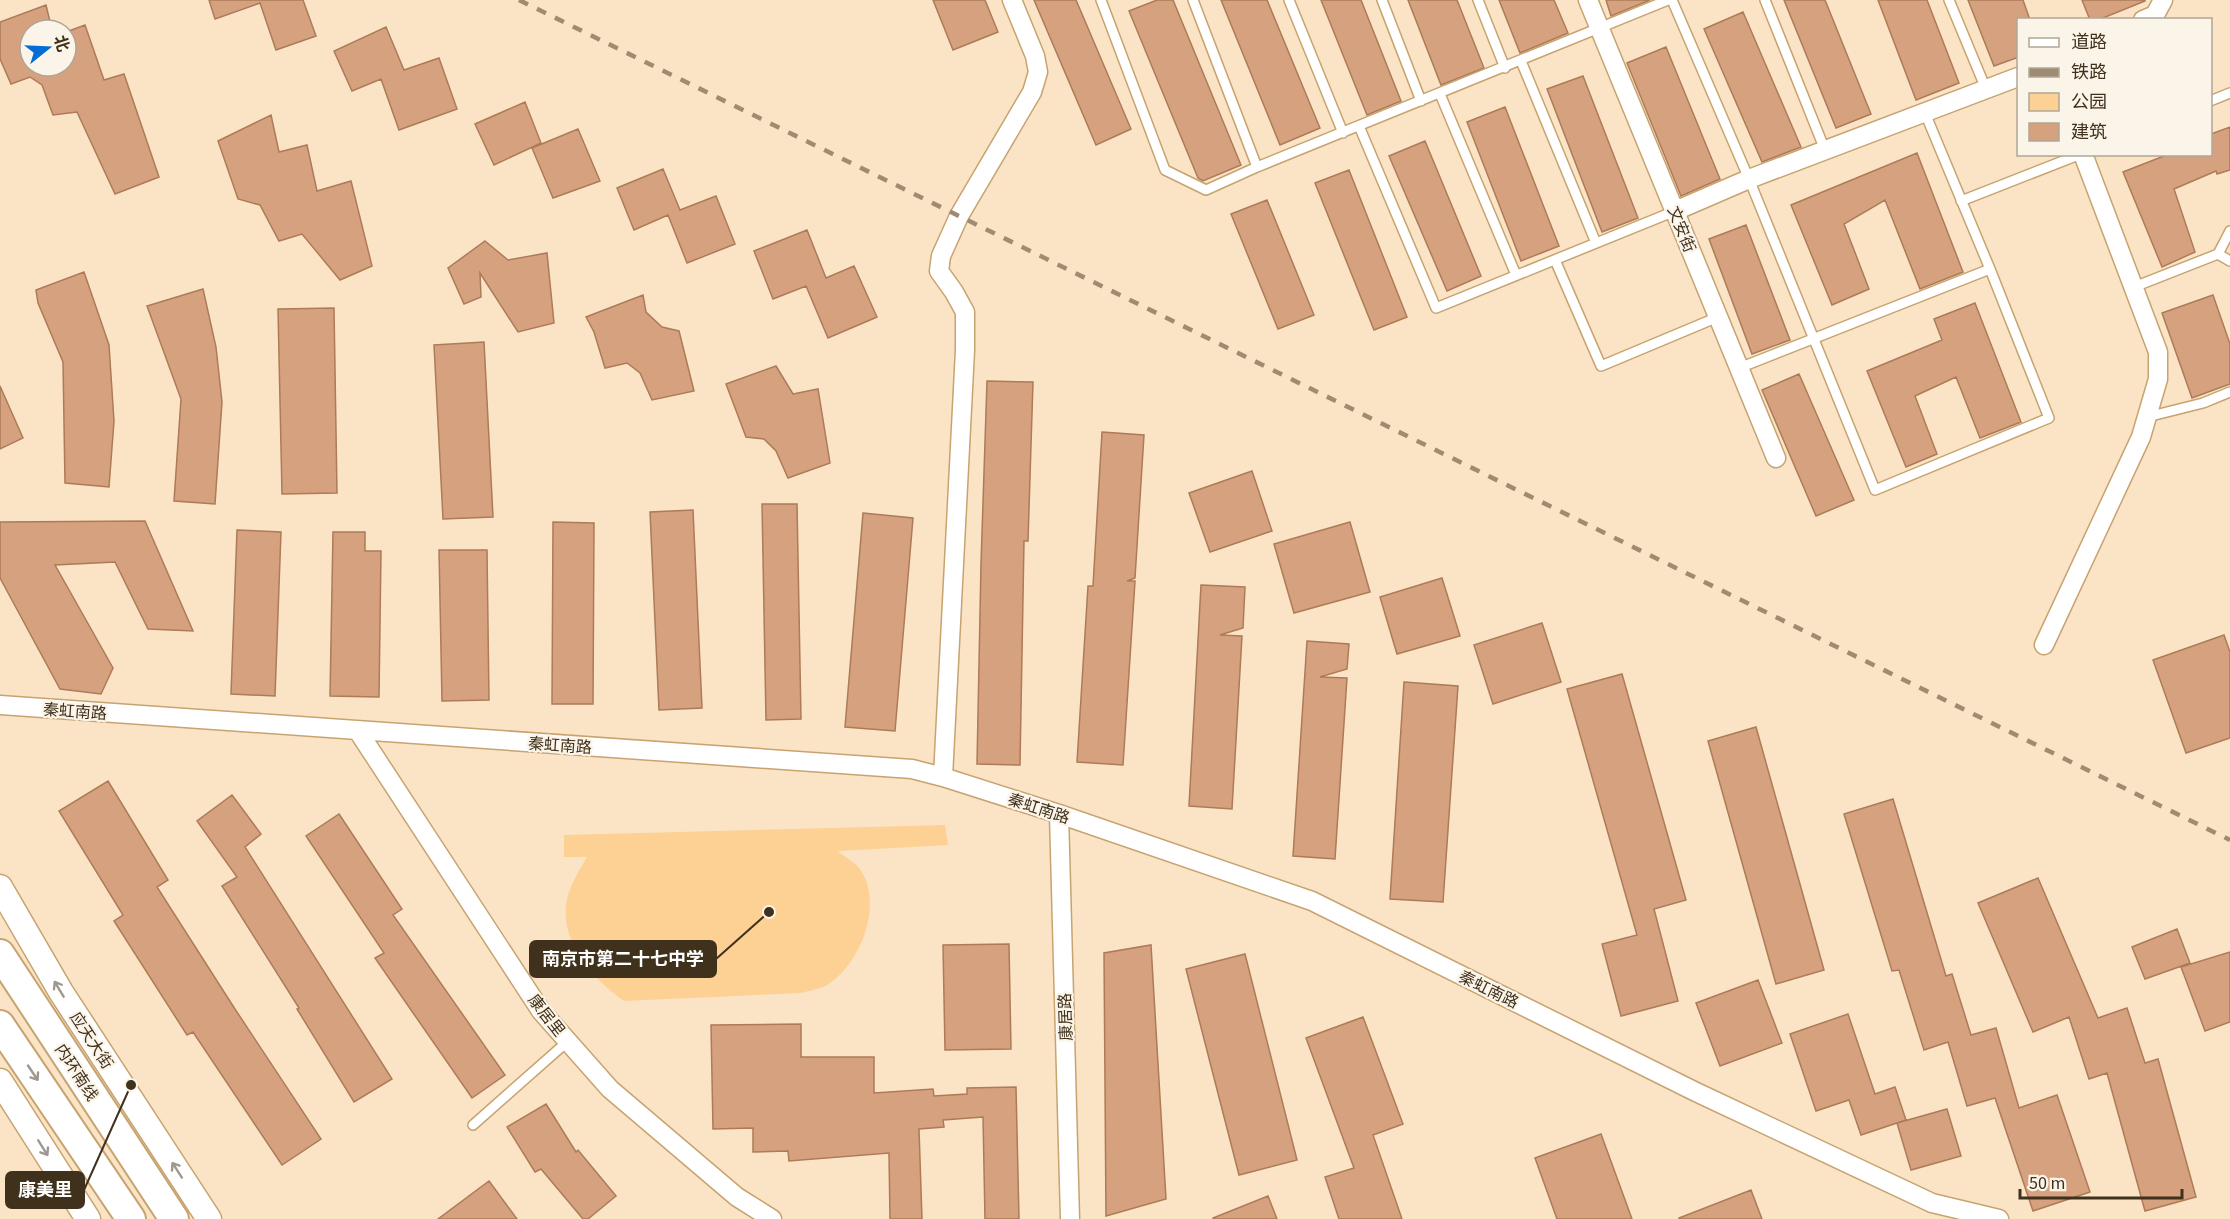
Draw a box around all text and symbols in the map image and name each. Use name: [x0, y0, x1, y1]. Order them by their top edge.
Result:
north arrow: [18, 18, 78, 78]
legend: [2017, 18, 2212, 156]
text: 道路: [2071, 30, 2107, 55]
text: 北: [48, 33, 74, 55]
text: 铁路: [2071, 60, 2107, 85]
text: 公园: [2071, 90, 2107, 115]
text: 建筑: [2071, 120, 2107, 145]
street label: 文安街: [1662, 203, 1700, 256]
street label: 秦虹南路: [42, 699, 108, 725]
street label: 秦虹南路: [527, 733, 593, 759]
street label: 秦虹南路: [1005, 789, 1073, 829]
callout: 南京市第二十七中学: [530, 941, 716, 977]
text: 南京市第二十七中学: [542, 947, 704, 972]
street label: 秦虹南路: [1455, 966, 1522, 1014]
one-way arrow: [53, 981, 65, 998]
street label: 康居里: [523, 990, 570, 1041]
street label: 康居路: [1054, 993, 1078, 1041]
street label: 应天大街: [65, 1008, 118, 1073]
street label: 内环南线: [50, 1040, 103, 1105]
one-way arrow: [27, 1065, 39, 1081]
one-way arrow: [37, 1139, 49, 1156]
one-way arrow: [170, 1162, 182, 1179]
scale bar: [2020, 1162, 2182, 1200]
text: 50 m: [2029, 1171, 2065, 1196]
callout: 康美里: [6, 1172, 84, 1208]
text: 康美里: [18, 1178, 72, 1203]

